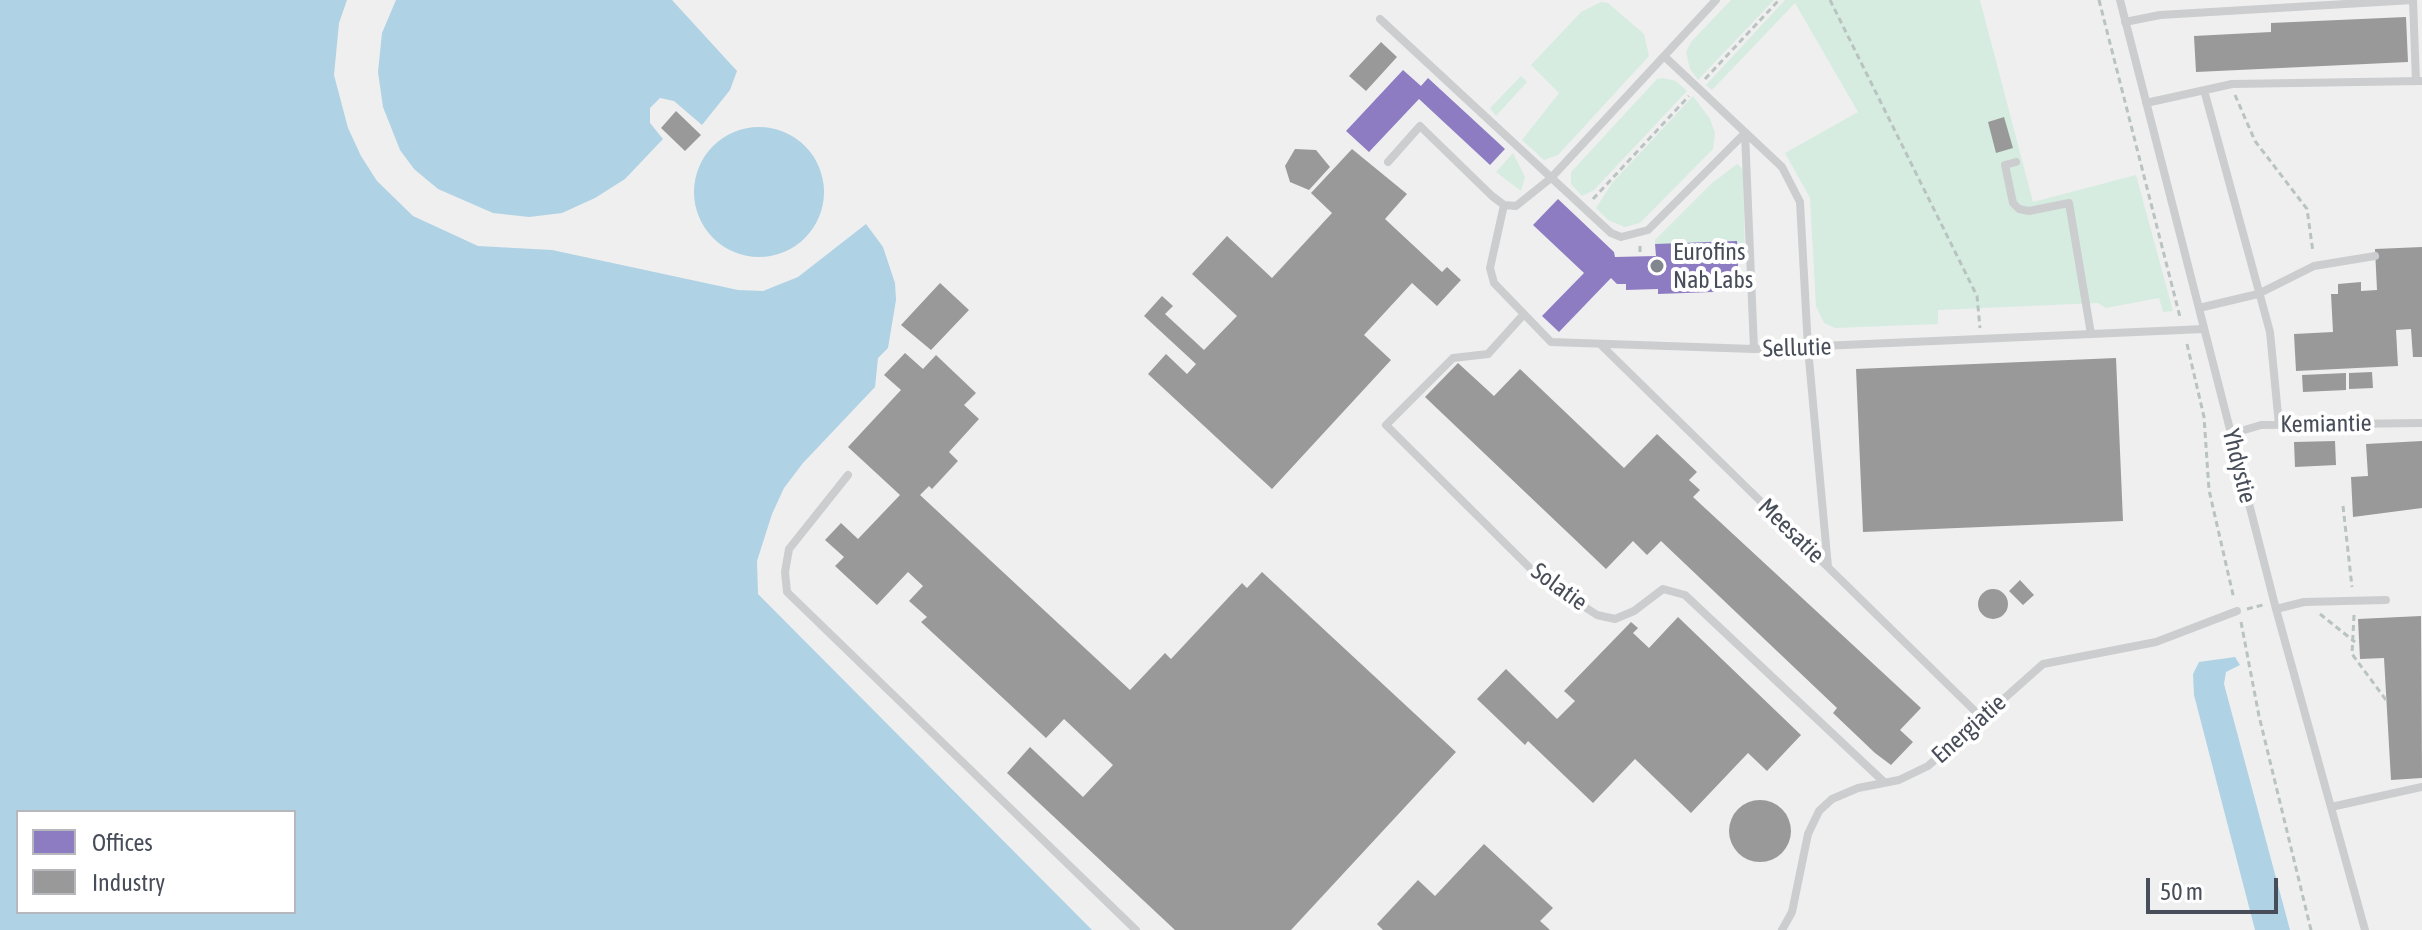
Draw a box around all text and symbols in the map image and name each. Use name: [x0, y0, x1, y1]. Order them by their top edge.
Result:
place label: Eurofins Nab Labs: [1673, 238, 1753, 294]
marker: Eurofins Nab Labs: [1648, 257, 1666, 275]
street label: Sellutie: [1762, 332, 1832, 364]
street label: Kemiantie: [2280, 409, 2372, 439]
street label: Yhdystie: [2216, 426, 2262, 506]
street label: Meesatie: [1752, 493, 1830, 569]
street label: Solatie: [1525, 557, 1593, 617]
street label: Energiatie: [1926, 688, 2012, 770]
legend: [16, 810, 296, 914]
text: Offices: [92, 829, 153, 856]
scale bar: [2150, 862, 2282, 912]
text: Industry: [92, 869, 165, 896]
text: 50 m: [2160, 878, 2203, 905]

